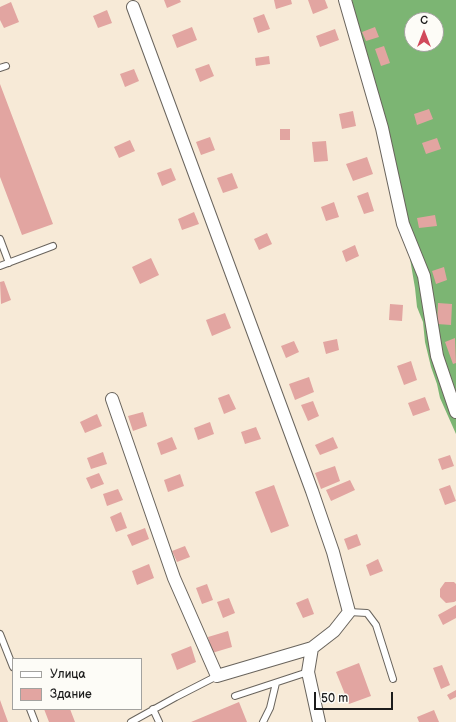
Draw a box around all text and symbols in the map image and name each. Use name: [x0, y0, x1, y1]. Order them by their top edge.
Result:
north arrow: [404, 12, 444, 52]
text: С: [420, 14, 428, 27]
legend: [12, 658, 142, 710]
text: Улица: [50, 667, 86, 682]
scale bar: [316, 684, 395, 710]
text: Здание: [50, 687, 92, 702]
text: 50 m: [321, 691, 348, 706]

